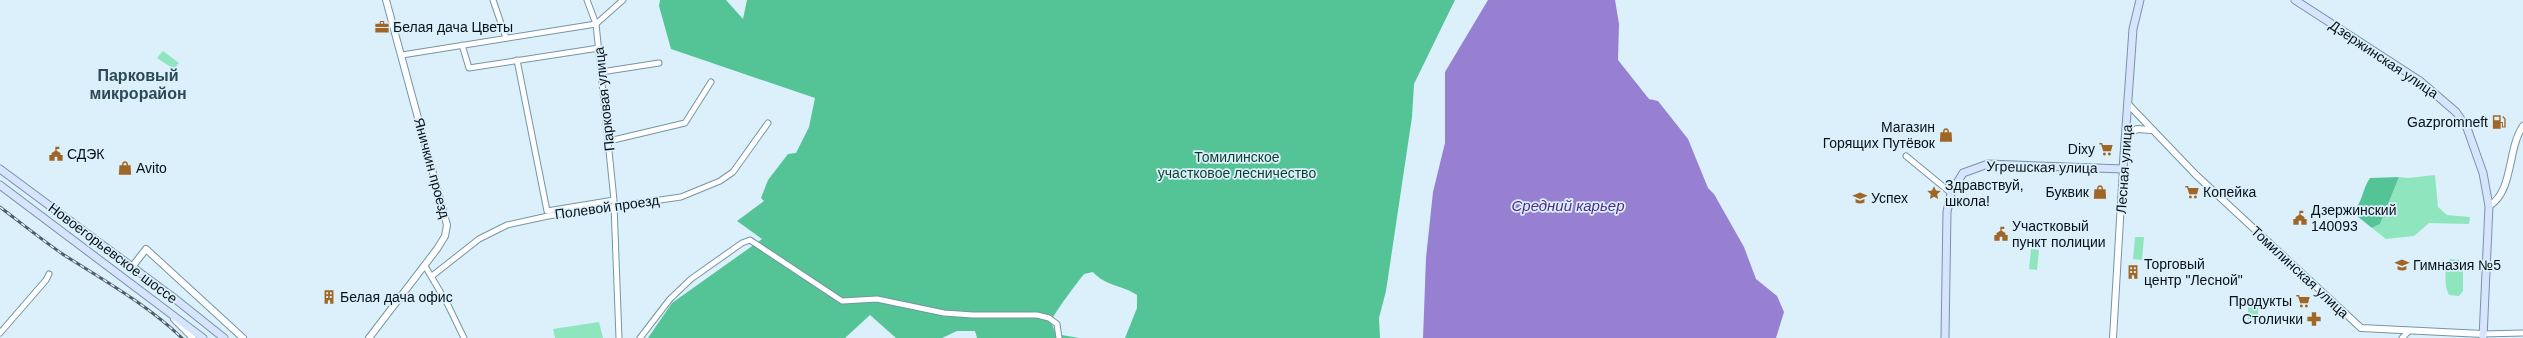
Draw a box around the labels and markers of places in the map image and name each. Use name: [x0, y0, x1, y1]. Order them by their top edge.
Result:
office icon: Белая дача Цветы: [374, 19, 390, 35]
place label: Белая дача Цветы: [393, 19, 513, 35]
place label: Gazpromneft: [2407, 114, 2488, 130]
fuel station icon: Gazpromneft: [2491, 114, 2507, 130]
place label: Магазин Горящих Путёвок: [1823, 119, 1936, 151]
shop icon: Магазин Горящих Путёвок: [1938, 127, 1954, 143]
place label: Dixy: [2068, 141, 2095, 157]
supermarket icon: Dixy: [2098, 141, 2114, 157]
public building icon: СДЭК: [48, 146, 64, 162]
place label: СДЭК: [67, 146, 105, 162]
shop icon: Avito: [117, 160, 133, 176]
place label: Avito: [136, 160, 167, 176]
place label: Здравствуй, школа!: [1945, 177, 2024, 209]
place label: Буквик: [2046, 184, 2090, 200]
shop icon: Буквик: [2092, 184, 2108, 200]
supermarket icon: Копейка: [2184, 184, 2200, 200]
place label: Копейка: [2203, 184, 2257, 200]
place icon: Здравствуй, школа!: [1926, 185, 1942, 201]
school or university icon: Успех: [1852, 190, 1868, 206]
place label: Успех: [1871, 190, 1908, 206]
place label: Дзержинский 140093: [2311, 202, 2396, 234]
public building icon: Дзержинский 140093: [2292, 210, 2308, 226]
place label: Участковый пункт полиции: [2012, 218, 2106, 250]
public building icon: Участковый пункт полиции: [1993, 226, 2009, 242]
place label: Торговый центр "Лесной": [2144, 256, 2243, 288]
school or university icon: Гимназия №5: [2394, 257, 2410, 273]
place label: Гимназия №5: [2413, 257, 2501, 273]
building icon: Торговый центр "Лесной": [2125, 264, 2141, 280]
building icon: Белая дача офис: [321, 289, 337, 305]
place label: Белая дача офис: [340, 289, 453, 305]
place label: Продукты: [2229, 293, 2292, 309]
supermarket icon: Продукты: [2295, 293, 2311, 309]
place label: Столички: [2242, 311, 2303, 327]
pharmacy icon: Столички: [2306, 311, 2322, 327]

